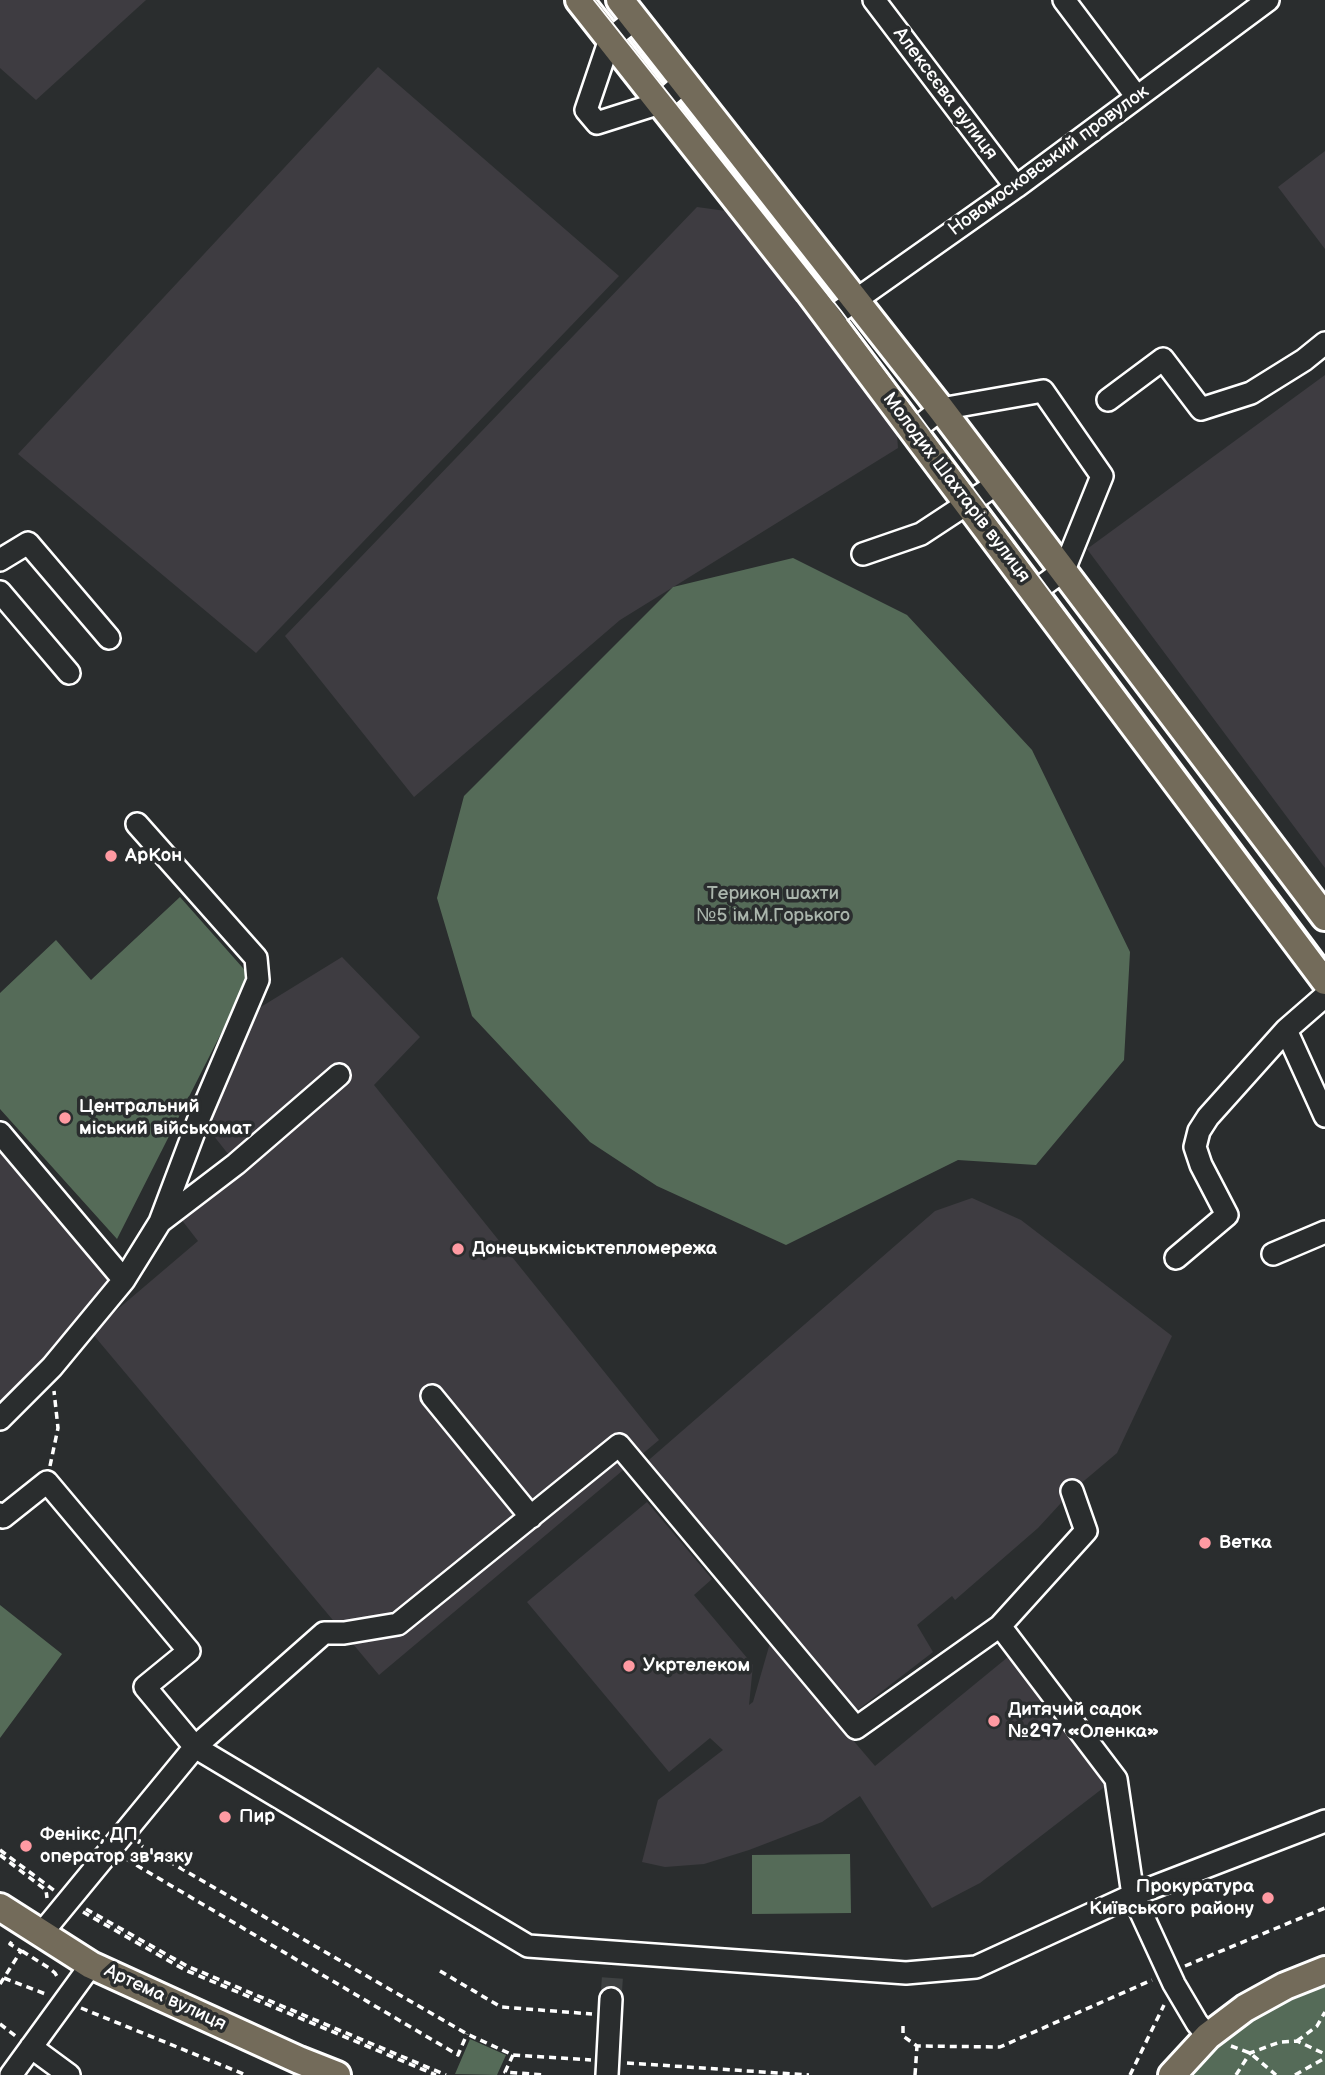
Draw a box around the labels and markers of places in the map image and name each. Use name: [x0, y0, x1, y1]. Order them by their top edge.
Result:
place label: АрКон: [125, 845, 182, 867]
marker: АрКон: [103, 848, 119, 864]
place label: Центральний міський військомат: [79, 1096, 252, 1140]
marker: Центральний міський військомат: [57, 1110, 73, 1126]
place label: Донецькміськтепломережа: [472, 1238, 717, 1260]
marker: Донецькміськтепломережа: [450, 1241, 466, 1257]
place label: Ветка: [1219, 1532, 1272, 1554]
marker: Ветка: [1197, 1535, 1213, 1551]
place label: Укртелеком: [643, 1655, 750, 1677]
marker: Укртелеком: [621, 1658, 637, 1674]
place label: Дитячий садок №297 «Оленка»: [1008, 1699, 1159, 1743]
marker: Дитячий садок №297 «Оленка»: [986, 1713, 1002, 1729]
place label: Пир: [239, 1806, 275, 1828]
marker: Пир: [217, 1809, 233, 1825]
place label: Фенікс, ДП, оператор зв'язку: [40, 1824, 193, 1868]
marker: Фенікс, ДП, оператор зв'язку: [18, 1838, 34, 1854]
place label: Прокуратура Київського району: [1089, 1876, 1254, 1920]
marker: Прокуратура Київського району: [1260, 1890, 1276, 1906]

